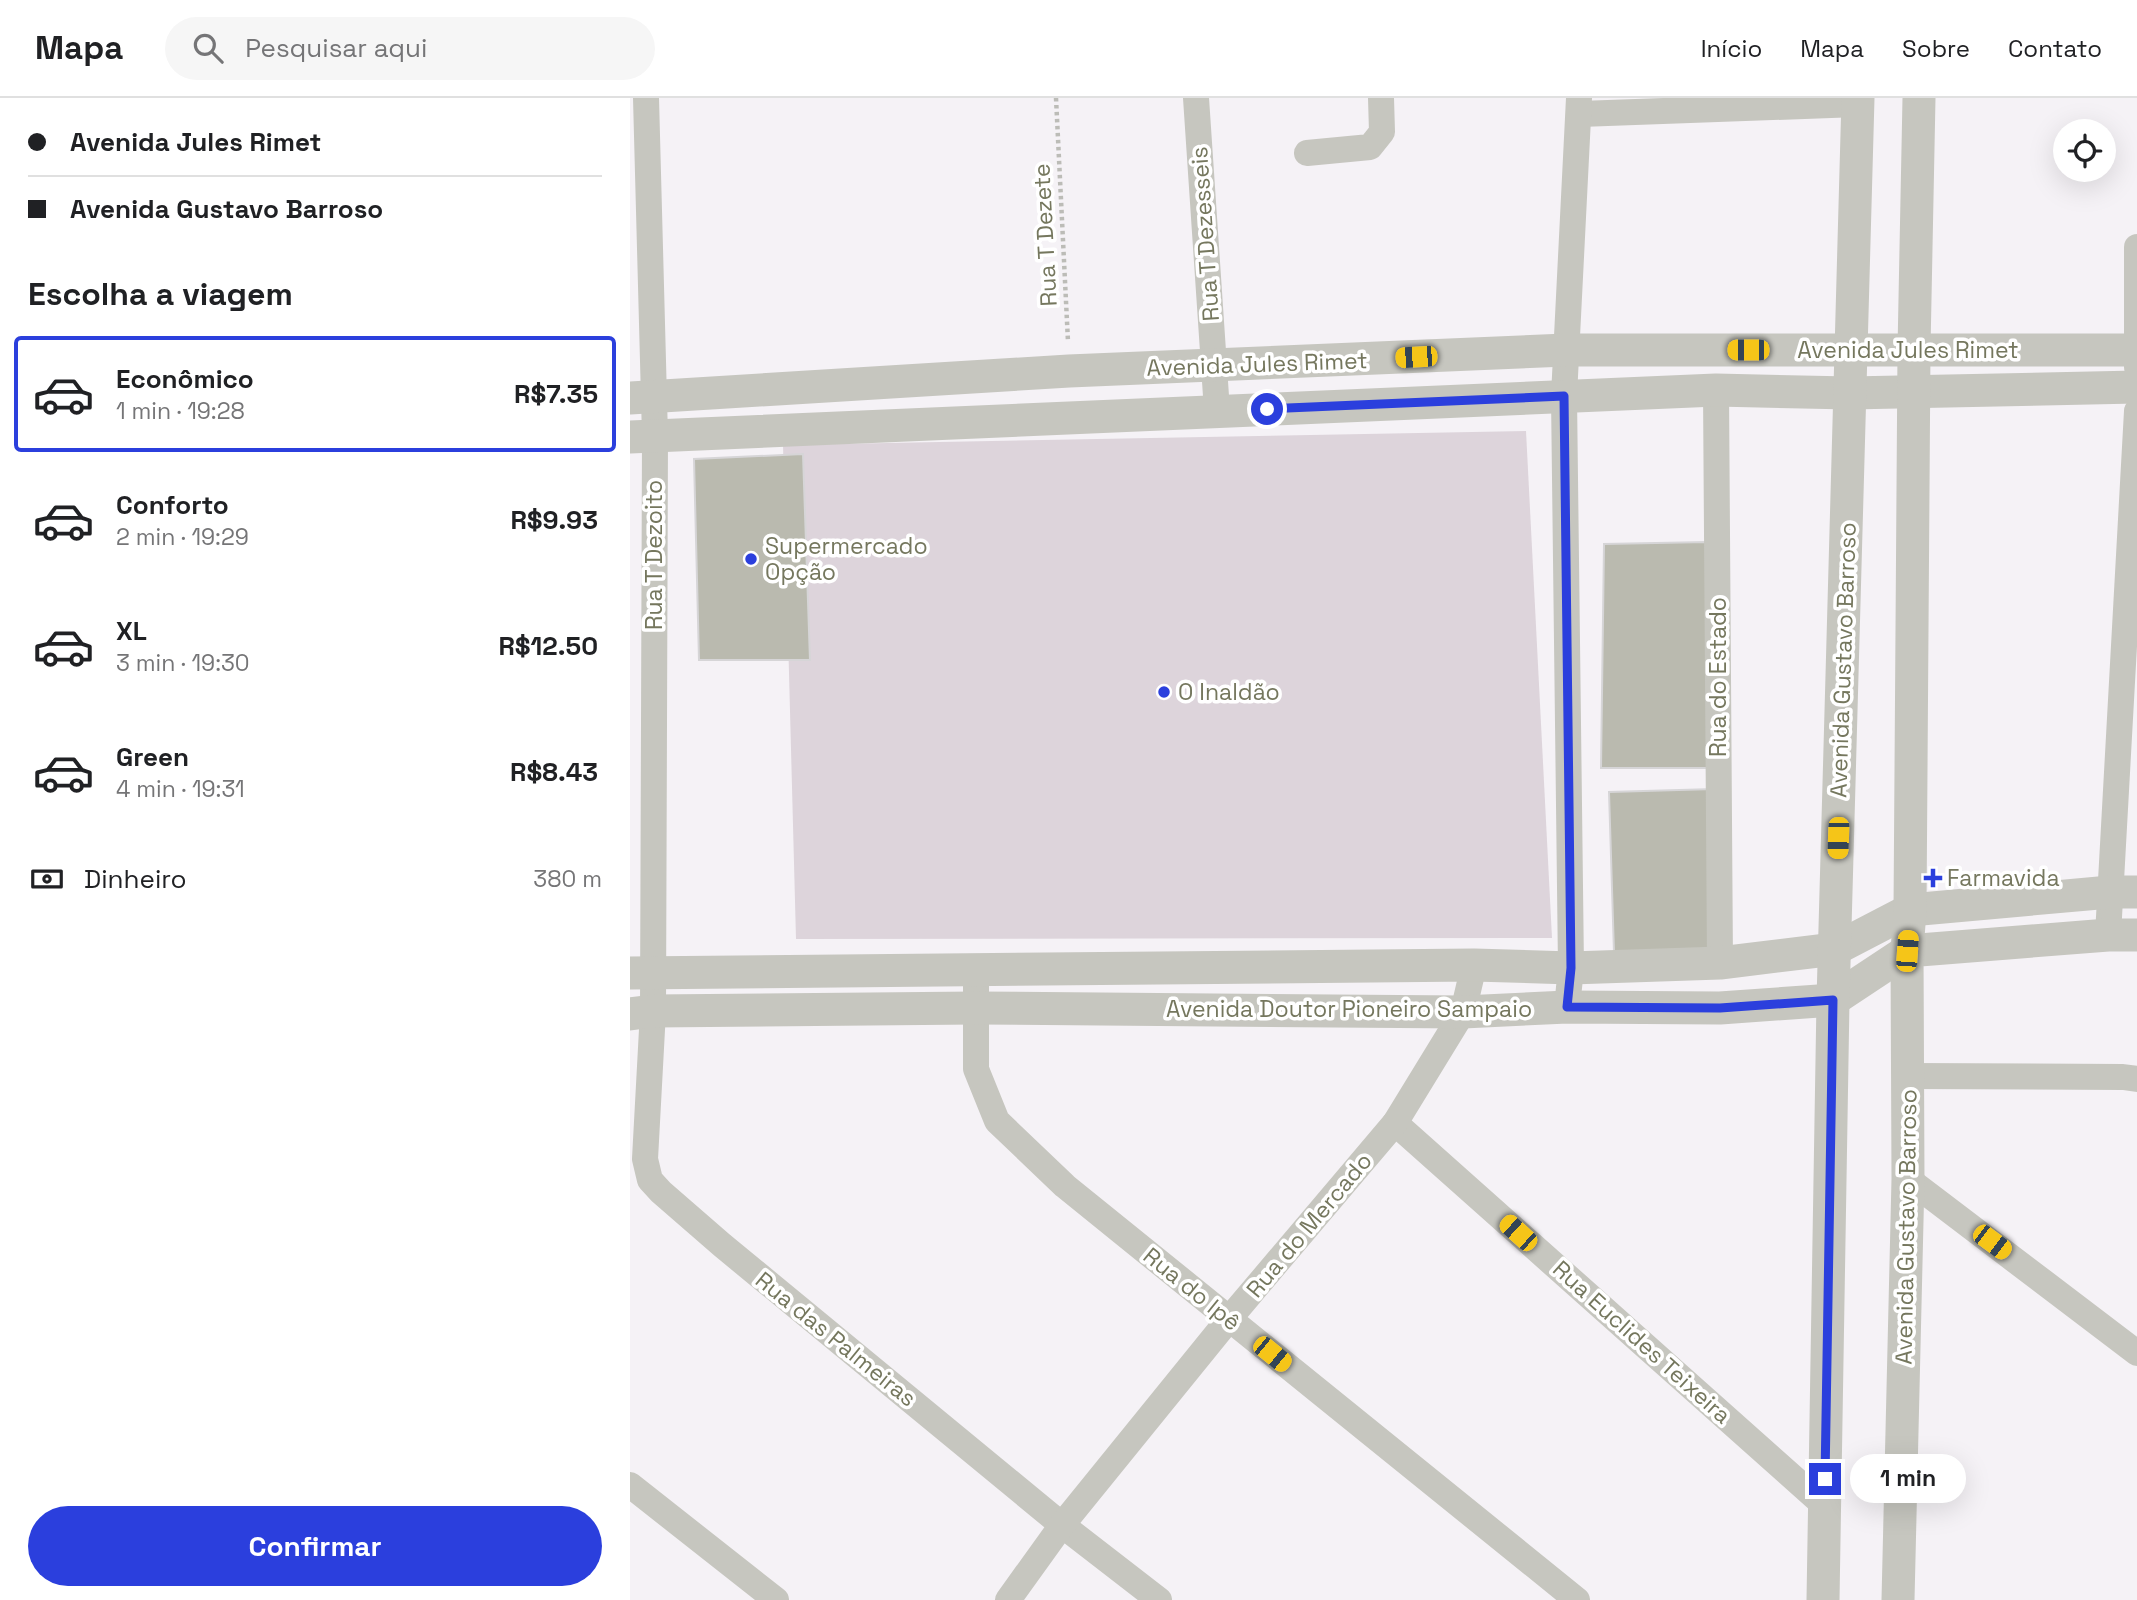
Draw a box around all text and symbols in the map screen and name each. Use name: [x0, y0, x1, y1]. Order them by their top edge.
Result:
search box: [165, 17, 655, 80]
text: Mapa: [35, 27, 123, 69]
icon: search: [189, 29, 227, 67]
text: Pesquisar aqui: [245, 31, 427, 65]
text: Início: [1701, 33, 1762, 64]
text: Mapa: [1800, 33, 1864, 64]
text: Sobre: [1902, 33, 1970, 64]
text: Contato: [2008, 33, 2102, 64]
map controls: [2053, 119, 2116, 182]
button: locate: [2053, 119, 2116, 182]
text: Avenida Jules Rimet: [70, 125, 321, 159]
street label: Rua T Dezesseis: [1184, 146, 1226, 322]
street label: Rua T Dezete: [1026, 163, 1064, 307]
text: Avenida Gustavo Barroso: [70, 192, 383, 226]
text: Escolha a viagem: [28, 274, 293, 314]
street label: Avenida Jules Rimet: [1797, 335, 2019, 365]
car: [1728, 340, 1770, 361]
street label: Avenida Jules Rimet: [1146, 345, 1368, 383]
car: [1395, 345, 1438, 369]
text: Econômico: [116, 362, 254, 396]
icon: car: [32, 363, 95, 426]
text: R$7.35: [514, 377, 598, 411]
route start: [1251, 393, 1283, 425]
text: 1 min · 19:28: [116, 396, 245, 426]
street label: Rua T Dezoito: [639, 480, 669, 630]
text: Conforto: [116, 488, 229, 522]
icon: car: [32, 489, 95, 552]
text: R$9.93: [510, 503, 598, 537]
text: 2 min · 19:29: [116, 522, 249, 552]
street label: Avenida Gustavo Barroso: [1823, 522, 1863, 798]
place label: Supermercado Opção: [765, 531, 928, 587]
marker: Supermercado Opção: [743, 551, 759, 567]
street label: Rua do Estado: [1703, 597, 1733, 757]
text: XL: [116, 614, 147, 648]
icon: car: [32, 615, 95, 678]
text: R$12.50: [498, 629, 598, 663]
text: 3 min · 19:30: [116, 648, 250, 678]
place label: O Inaldão: [1178, 677, 1280, 707]
marker: O Inaldão: [1156, 684, 1172, 700]
text: Green: [116, 740, 189, 774]
icon: car: [32, 741, 95, 804]
text: R$8.43: [510, 755, 598, 789]
text: 4 min · 19:31: [116, 774, 245, 804]
car: [1827, 817, 1850, 859]
icon: cash: [28, 860, 66, 898]
text: Dinheiro: [84, 862, 187, 896]
place label: Farmavida: [1947, 863, 2060, 893]
text: 380 m: [533, 864, 602, 894]
marker: Farmavida: [1925, 870, 1941, 886]
car: [1896, 929, 1919, 973]
street label: Avenida Doutor Pioneiro Sampaio: [1166, 994, 1532, 1024]
street label: Avenida Gustavo Barroso: [1889, 1089, 1923, 1365]
street label: Rua do Mercado: [1240, 1146, 1378, 1304]
car: [1496, 1211, 1541, 1255]
car: [1969, 1221, 2016, 1263]
street label: Rua do Ipê: [1137, 1241, 1247, 1337]
street label: Rua Euclides Teixeira: [1547, 1254, 1737, 1430]
street label: Rua das Palmeiras: [749, 1265, 923, 1413]
car: [1250, 1333, 1295, 1375]
callout: 1 min: [1850, 1454, 1965, 1504]
route end: [1809, 1463, 1841, 1495]
text: 1 min: [1880, 1463, 1936, 1493]
button: Confirmar: [28, 1506, 602, 1586]

